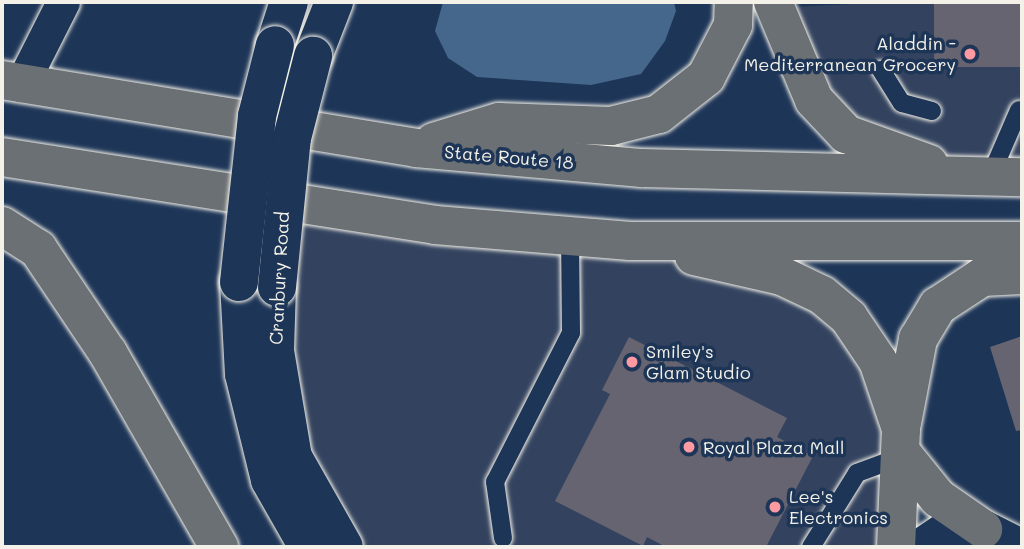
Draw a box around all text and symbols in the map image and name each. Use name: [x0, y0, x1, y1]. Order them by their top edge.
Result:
place label: Aladdin - Mediterranean Grocery: [744, 33, 956, 76]
marker: Aladdin - Mediterranean Grocery: [962, 46, 978, 62]
street label: State Route 18: [443, 141, 575, 173]
street label: Cranbury Road: [265, 211, 293, 345]
place label: Smiley's Glam Studio: [646, 341, 751, 384]
marker: Smiley's Glam Studio: [624, 354, 640, 370]
place label: Royal Plaza Mall: [703, 436, 844, 458]
marker: Royal Plaza Mall: [681, 439, 697, 455]
place label: Lee's Electronics: [789, 486, 888, 528]
marker: Lee's Electronics: [767, 499, 783, 515]

